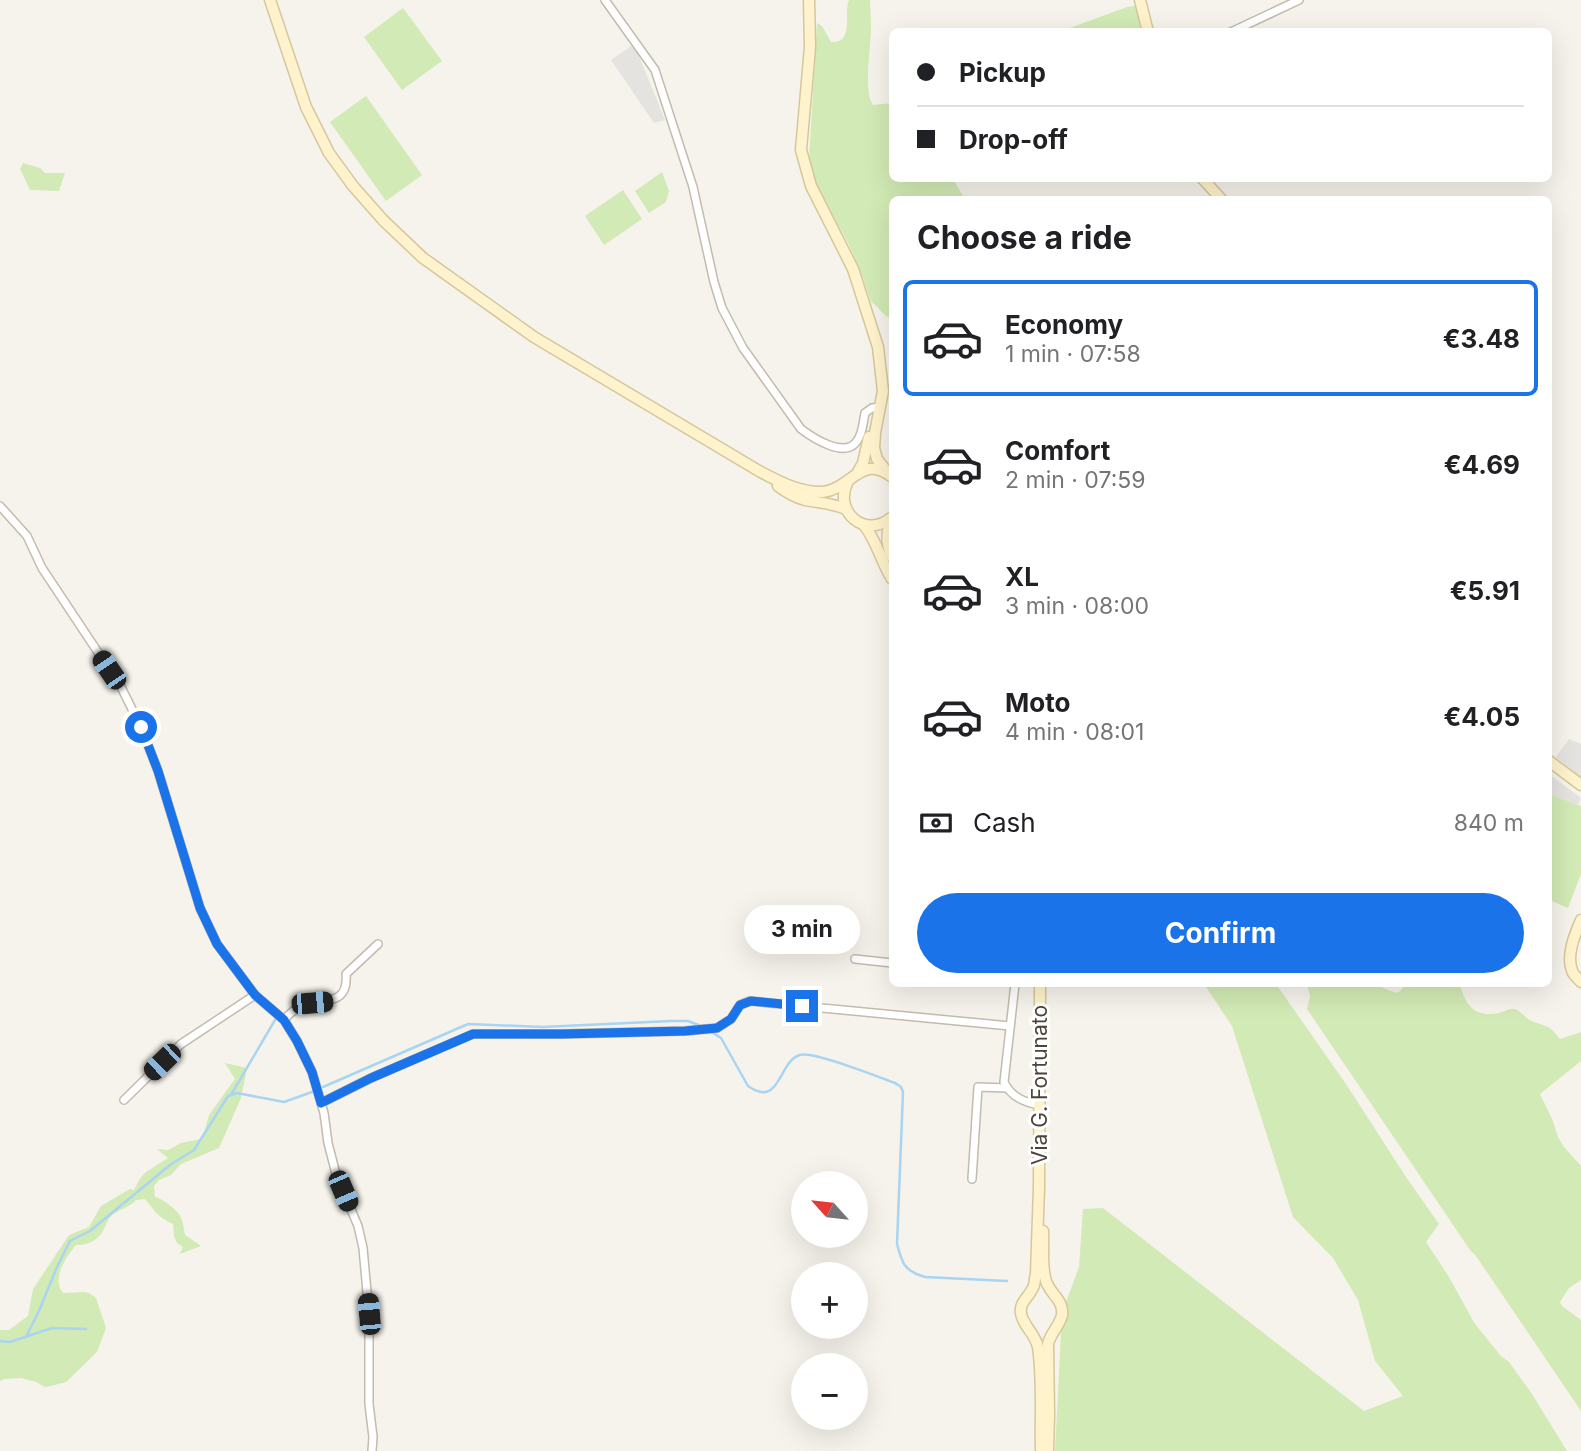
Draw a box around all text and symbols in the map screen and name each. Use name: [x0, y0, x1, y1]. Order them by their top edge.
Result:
text: Pickup: [959, 57, 1046, 88]
text: Drop-off: [959, 124, 1068, 155]
text: Choose a ride: [917, 218, 1132, 257]
icon: car: [921, 307, 984, 370]
text: Economy: [1005, 309, 1123, 340]
text: €3.48: [1443, 323, 1520, 354]
text: 1 min · 07:58: [1005, 340, 1141, 368]
icon: car: [921, 433, 984, 496]
text: Comfort: [1005, 435, 1110, 466]
text: €4.69: [1444, 449, 1520, 480]
text: 2 min · 07:59: [1005, 466, 1146, 494]
icon: car: [921, 559, 984, 622]
text: XL: [1005, 561, 1039, 592]
text: €5.91: [1450, 575, 1520, 606]
text: 3 min · 08:00: [1005, 592, 1149, 620]
car: [89, 647, 130, 693]
icon: car: [921, 685, 984, 748]
text: Moto: [1005, 687, 1070, 718]
text: €4.05: [1443, 701, 1520, 732]
route start: [125, 711, 157, 743]
text: 4 min · 08:01: [1005, 718, 1144, 746]
icon: cash: [917, 804, 955, 842]
text: Cash: [973, 807, 1036, 838]
text: 840 m: [1454, 809, 1524, 837]
button: Confirm: [917, 893, 1524, 973]
callout: 3 min: [744, 904, 860, 954]
text: 3 min: [771, 915, 833, 943]
route end: [786, 990, 818, 1022]
car: [291, 991, 334, 1015]
street label: Via G. Fortunato: [1027, 1005, 1052, 1165]
car: [140, 1040, 185, 1084]
car: [326, 1168, 361, 1214]
north arrow: [791, 1171, 868, 1248]
map controls: [791, 1171, 868, 1430]
button: +: [791, 1262, 868, 1339]
car: [357, 1292, 382, 1336]
button: −: [791, 1353, 868, 1430]

